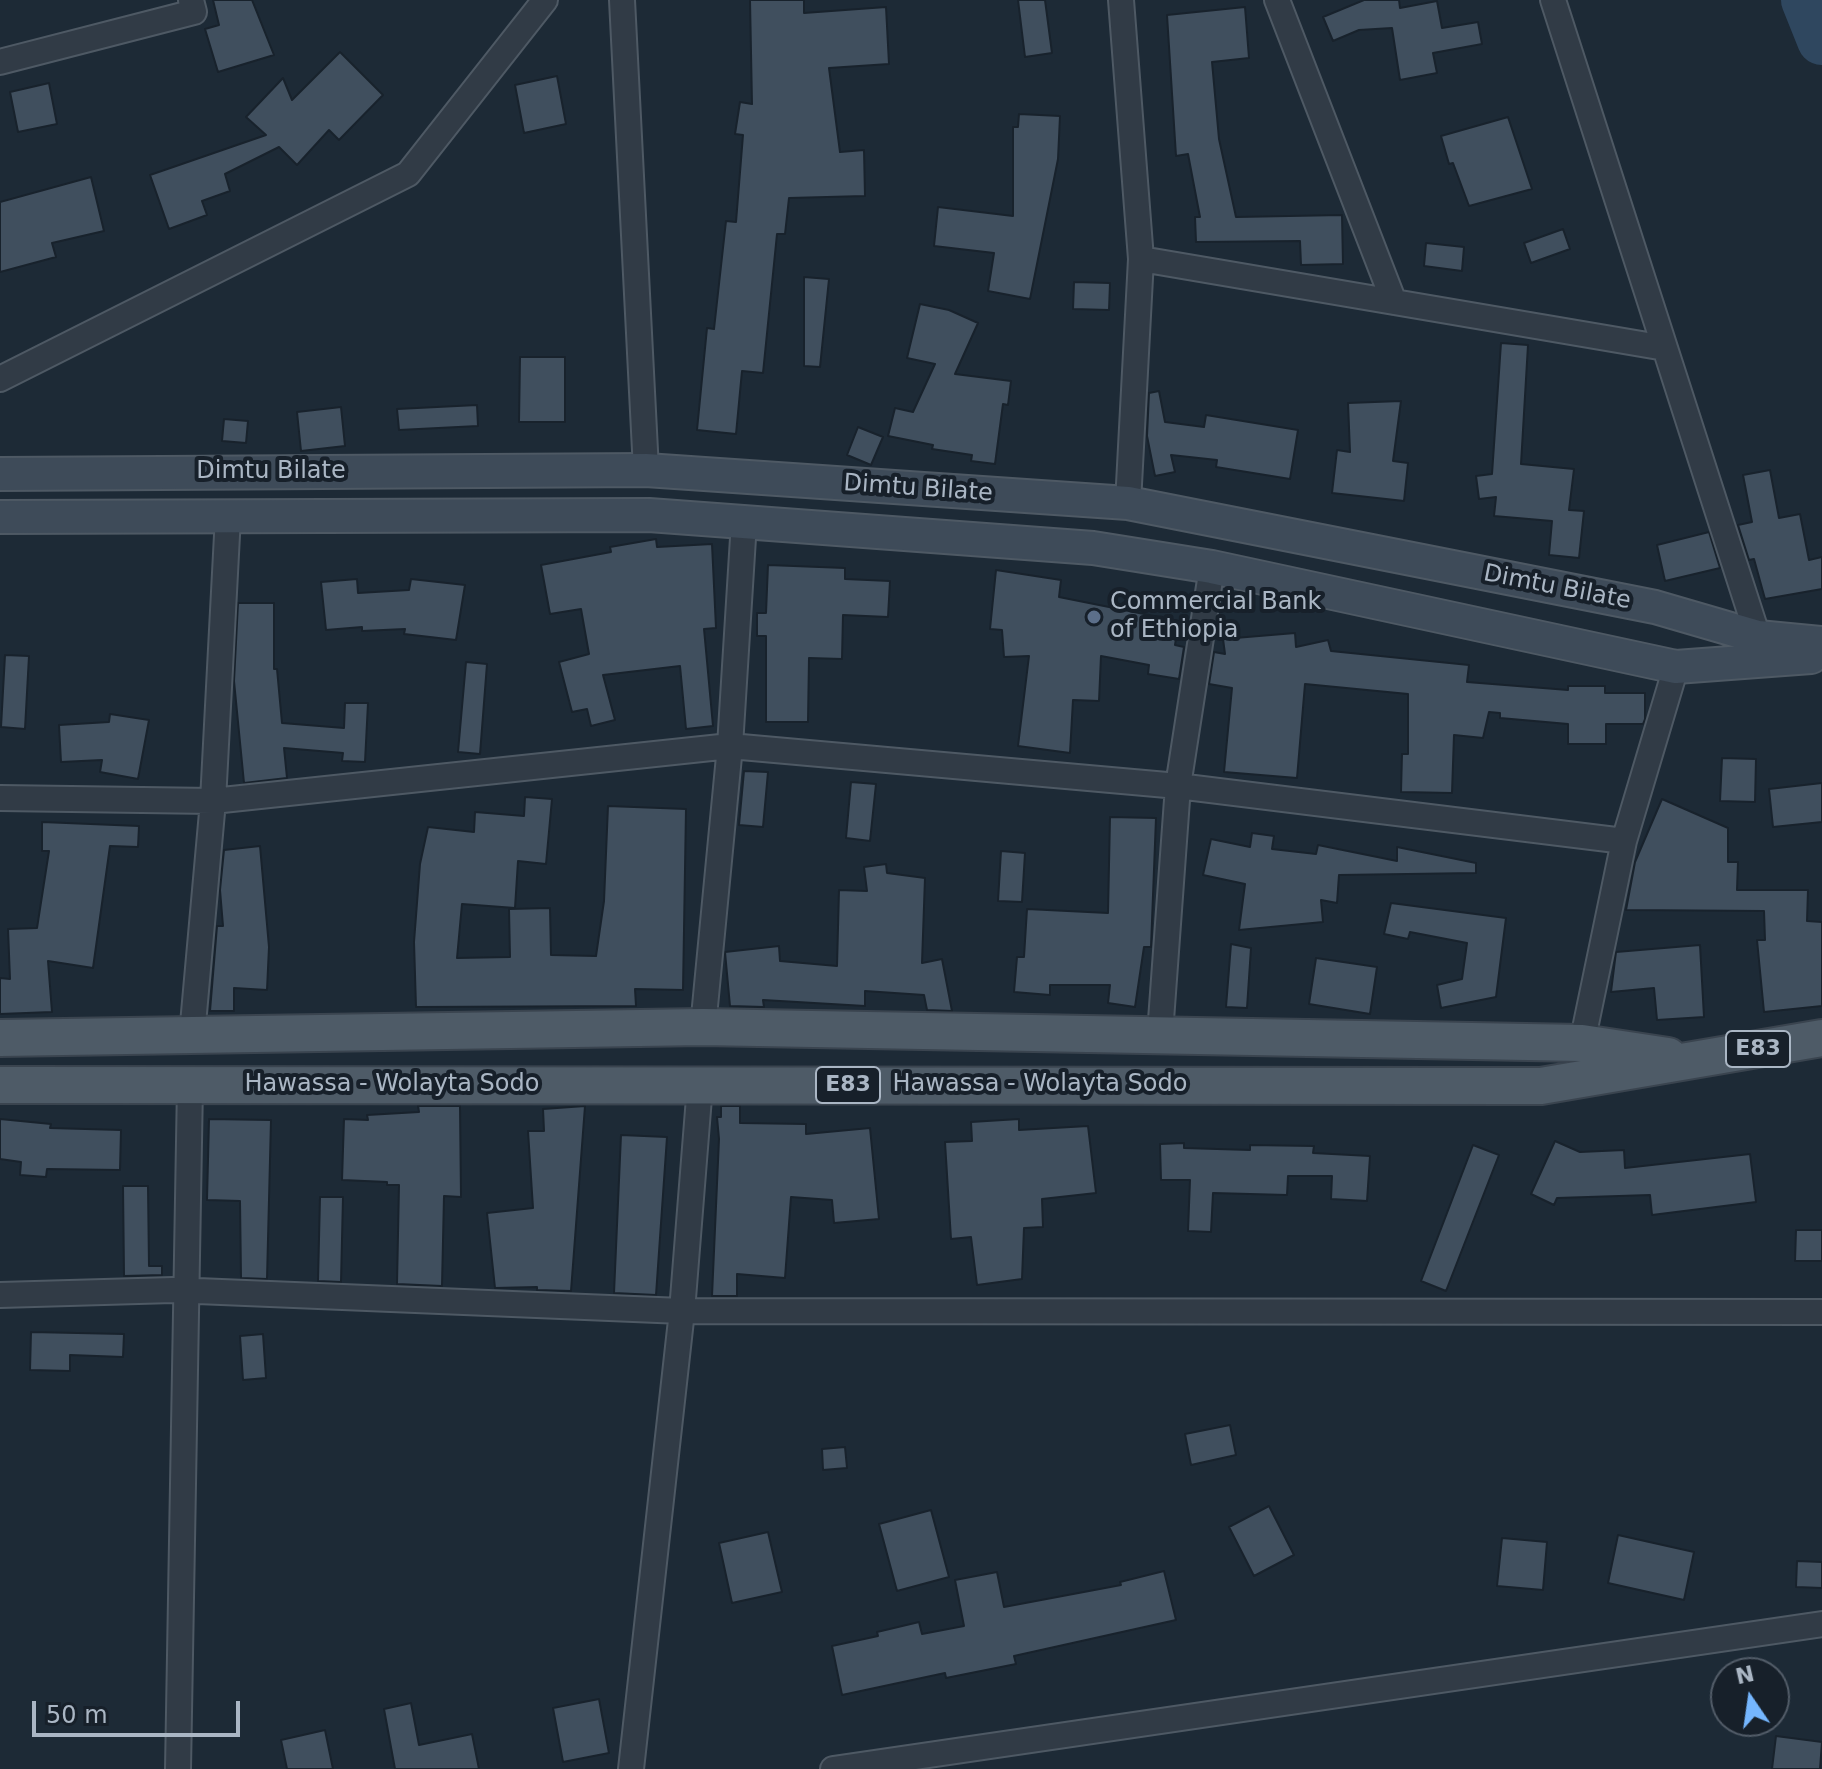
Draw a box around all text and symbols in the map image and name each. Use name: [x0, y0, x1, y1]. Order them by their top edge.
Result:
street label: Dimtu Bilate: [196, 458, 346, 486]
street label: Dimtu Bilate: [842, 469, 994, 509]
street label: Dimtu Bilate: [1481, 560, 1633, 616]
place label: Commercial Bank of Ethiopia: [1110, 589, 1321, 645]
marker: Commercial Bank of Ethiopia: [1085, 608, 1103, 626]
road number: E83: [1726, 1031, 1790, 1067]
road number: E83: [816, 1067, 880, 1103]
street label: Hawassa - Wolayta Sodo: [245, 1071, 539, 1099]
street label: Hawassa - Wolayta Sodo: [893, 1071, 1187, 1099]
north arrow: [1710, 1657, 1790, 1737]
text: N: [1733, 1661, 1757, 1689]
scale bar: [36, 1685, 244, 1735]
text: 50 m: [46, 1701, 108, 1729]

